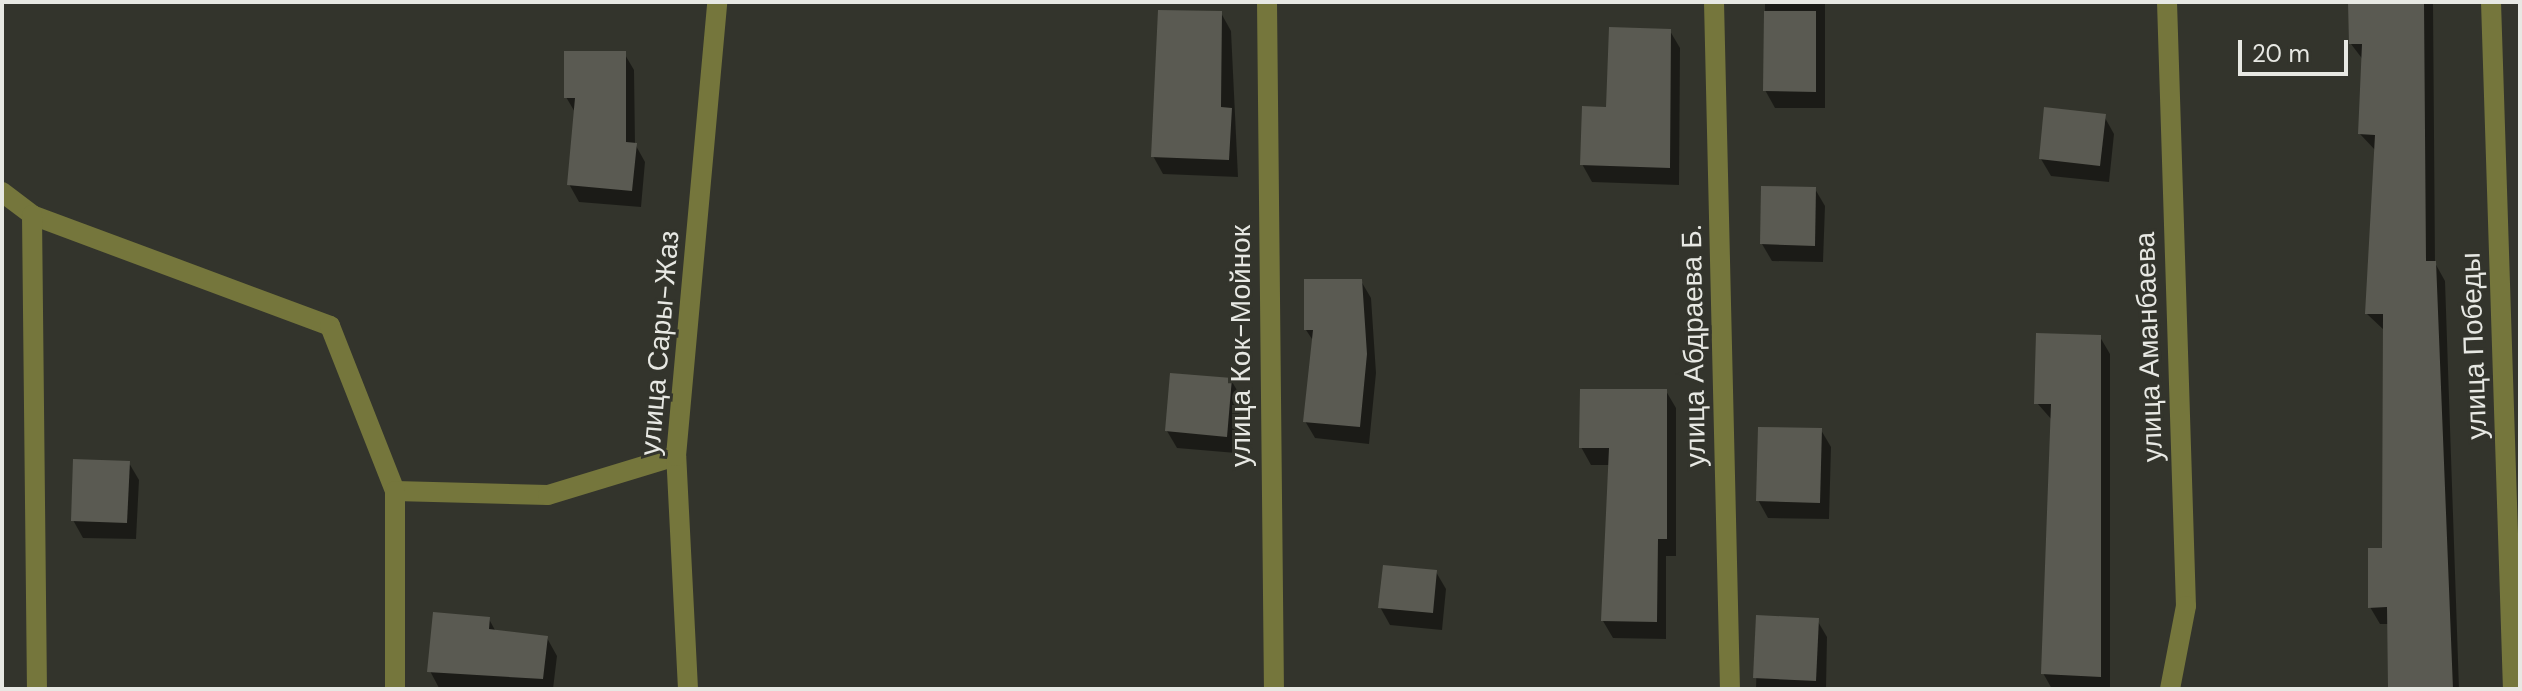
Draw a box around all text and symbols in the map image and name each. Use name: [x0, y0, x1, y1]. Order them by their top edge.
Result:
scale bar: [2242, 24, 2352, 74]
text: 20 m: [2252, 38, 2310, 69]
street label: улица Кок-Мойнок: [1224, 225, 1258, 467]
street label: улица Абдраева Б.: [1675, 225, 1713, 467]
street label: улица Сары-Жаз: [633, 229, 687, 457]
street label: улица Аманбаева: [2128, 231, 2170, 463]
street label: улица Победы: [2454, 252, 2494, 440]

